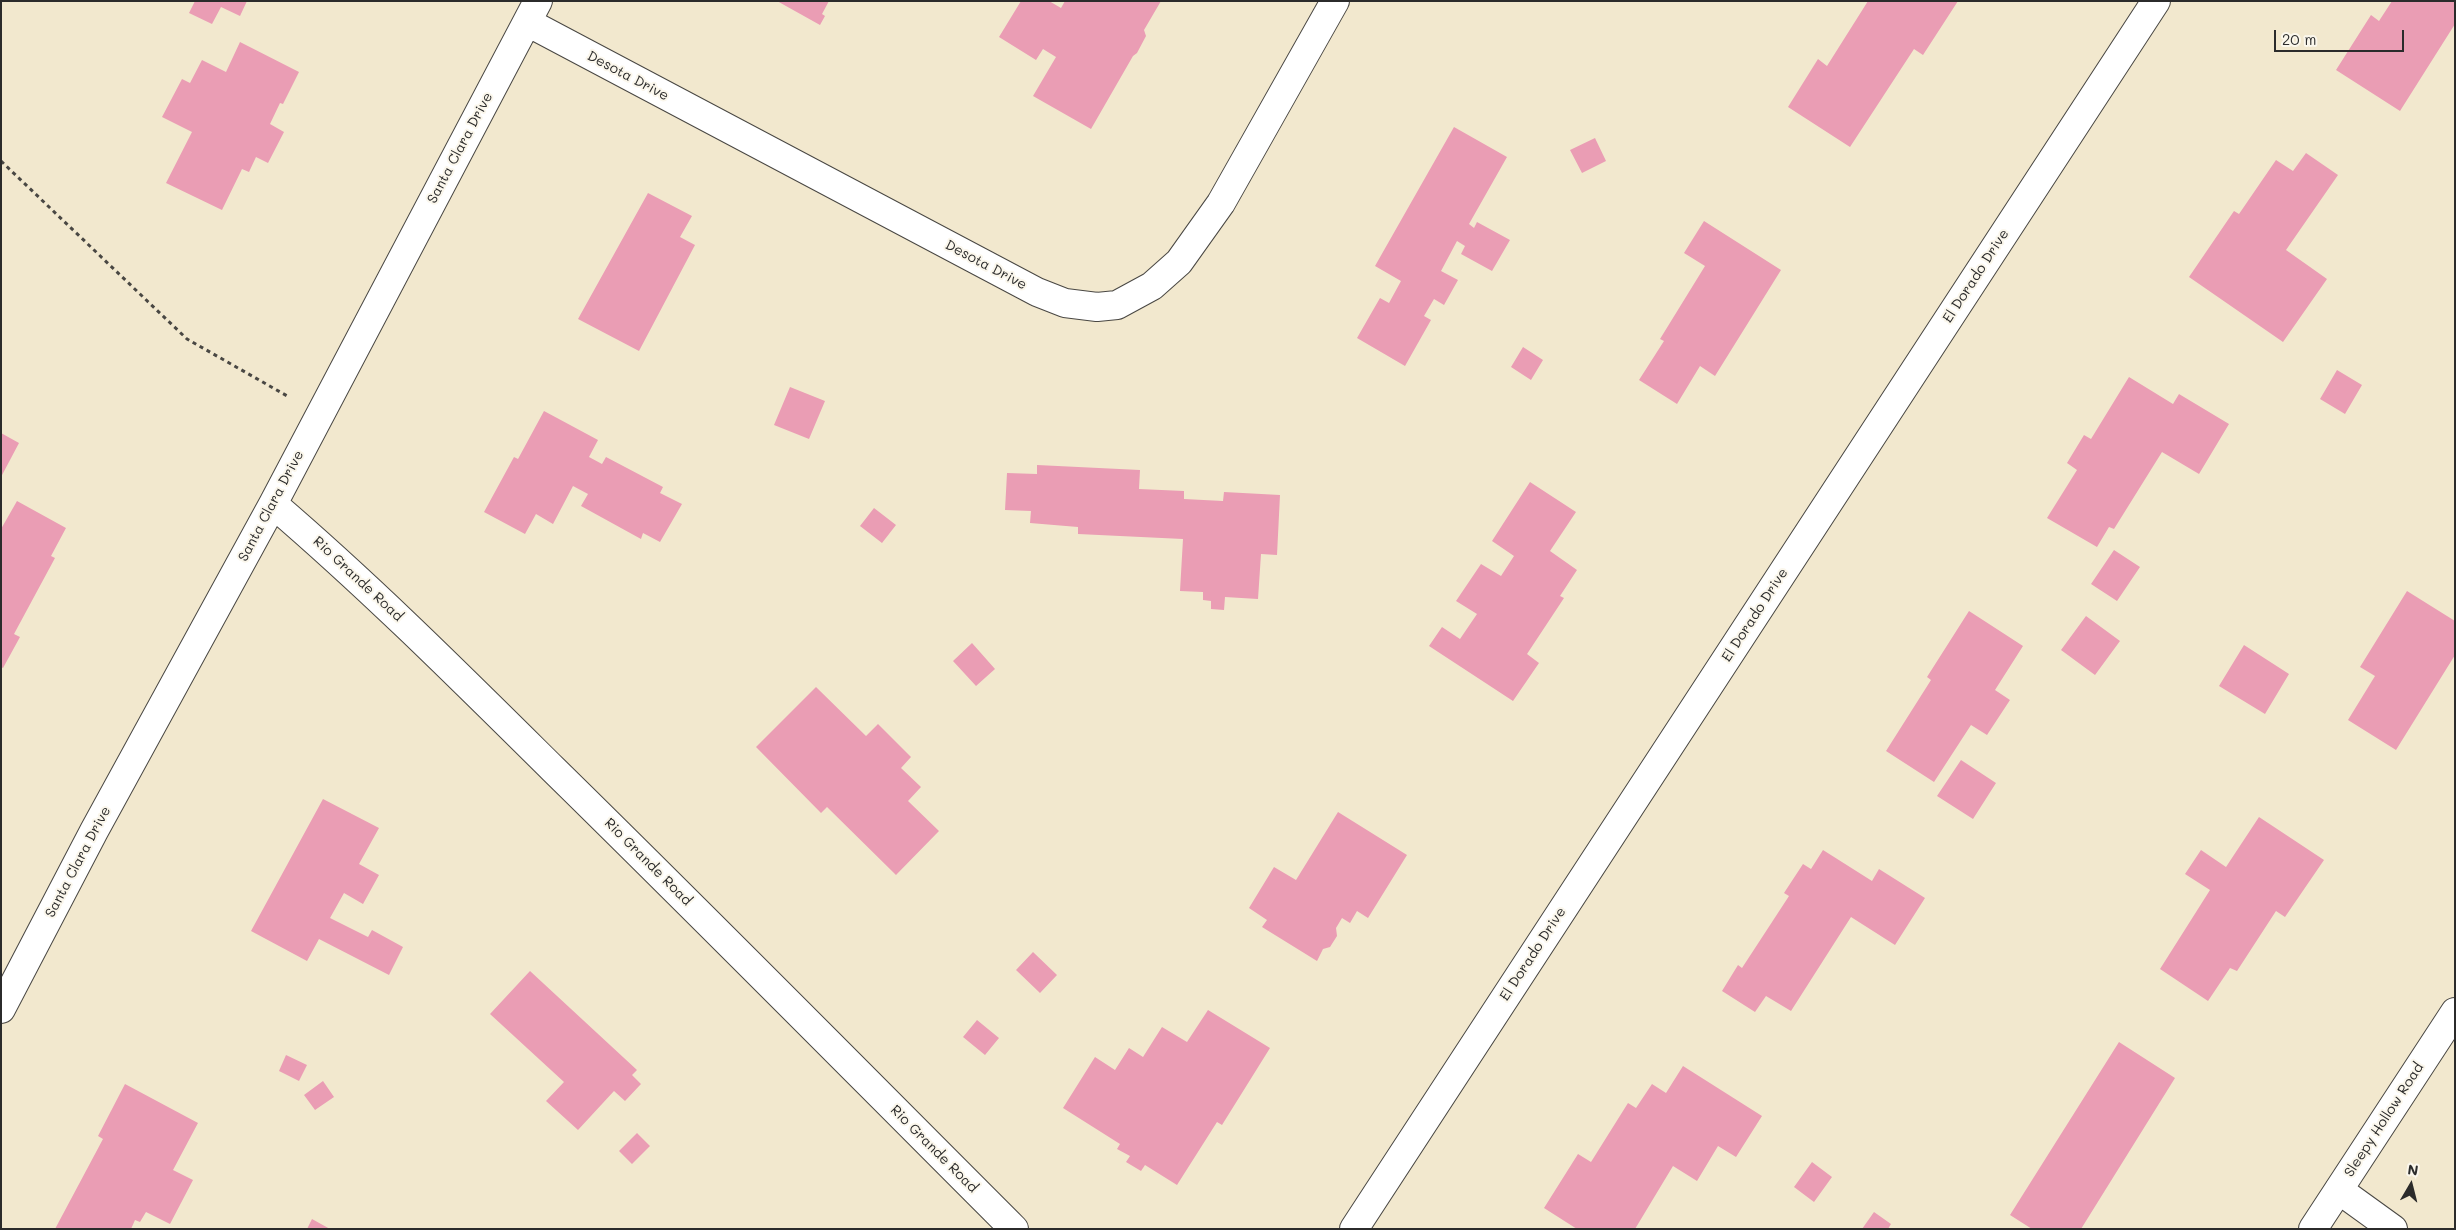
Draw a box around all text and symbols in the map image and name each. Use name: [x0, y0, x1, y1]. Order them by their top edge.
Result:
scale bar: [2276, 20, 2406, 52]
text: 20 m: [2282, 29, 2316, 49]
street label: Desota Drive: [584, 48, 672, 104]
street label: Santa Clara Drive: [424, 90, 496, 206]
street label: El Dorado Drive: [1939, 226, 2013, 326]
street label: Desota Drive: [942, 237, 1030, 293]
street label: Santa Clara Drive: [235, 448, 307, 564]
street label: Rio Grande Road: [310, 533, 406, 625]
street label: El Dorado Drive: [1718, 565, 1792, 665]
street label: Santa Clara Drive: [42, 804, 114, 920]
street label: Rio Grande Road: [601, 815, 695, 909]
street label: El Dorado Drive: [1496, 904, 1570, 1004]
street label: Sleepy Hollow Road: [2341, 1060, 2427, 1180]
street label: Rio Grande Road: [887, 1102, 981, 1196]
north arrow: [2386, 1160, 2436, 1210]
text: N: [2407, 1160, 2420, 1180]

